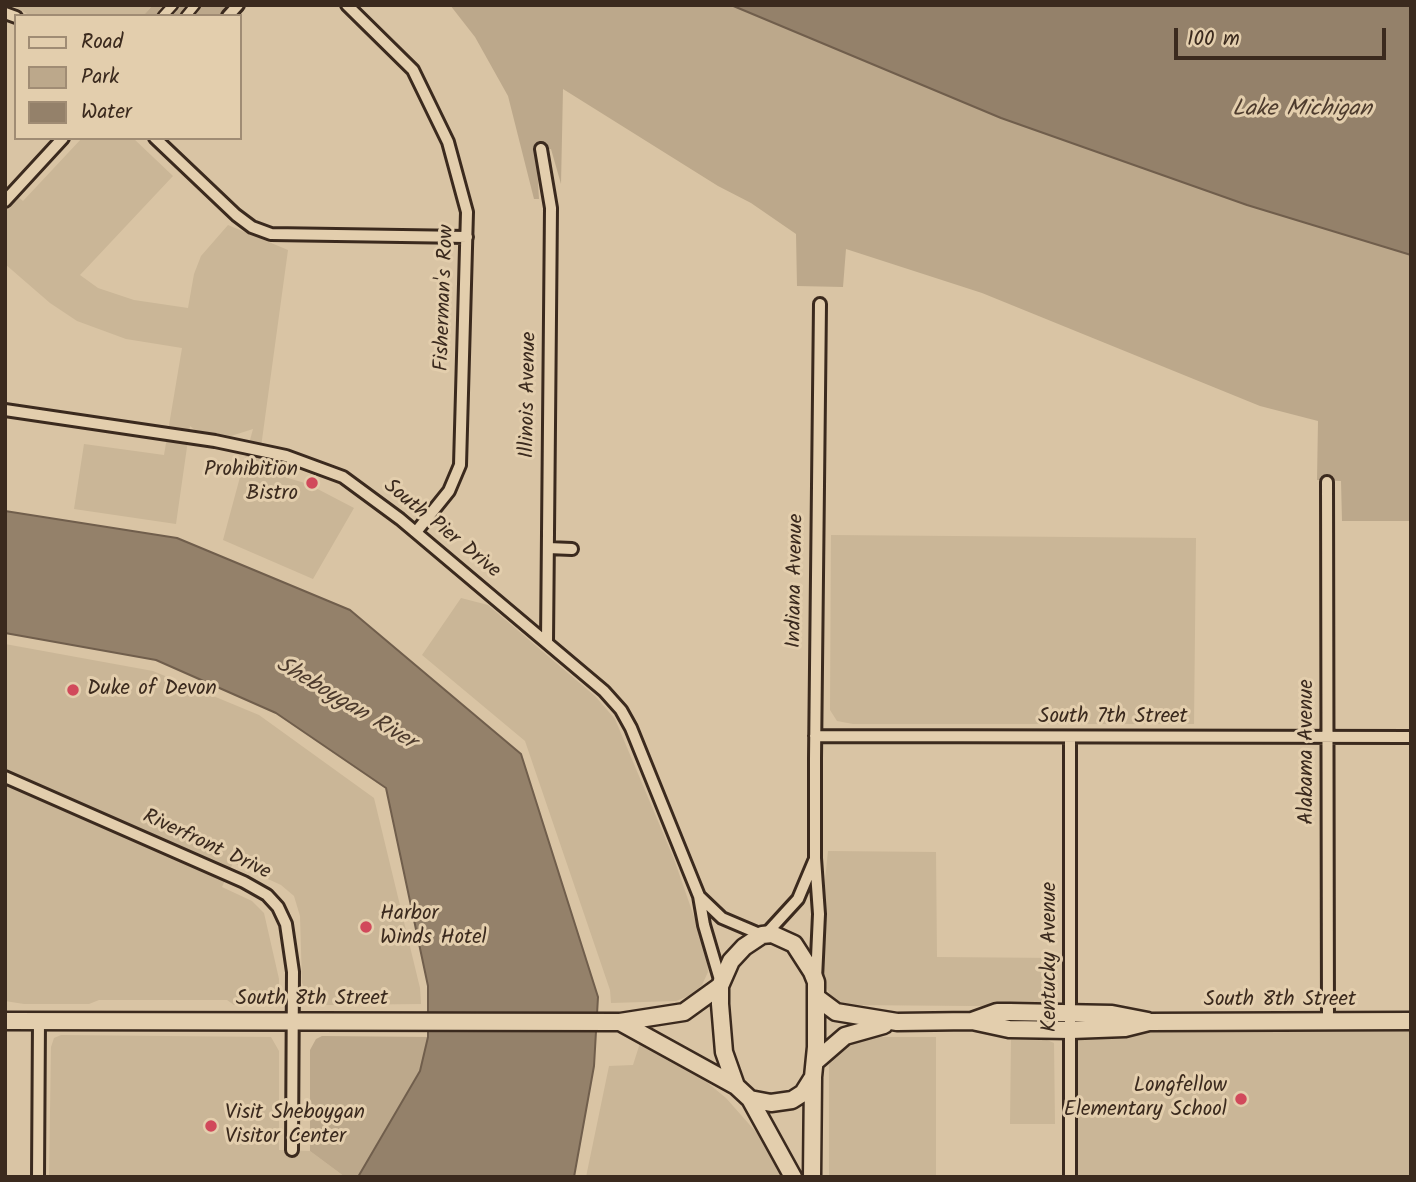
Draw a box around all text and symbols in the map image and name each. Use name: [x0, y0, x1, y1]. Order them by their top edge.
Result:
legend: [14, 14, 242, 140]
scale bar: [1178, 14, 1390, 58]
text: 100 m: [1187, 23, 1240, 56]
text: Road: [81, 26, 123, 59]
text: Park: [81, 61, 119, 94]
text: Water: [81, 96, 132, 129]
water label: Lake Michigan: [1232, 97, 1372, 125]
street label: Fisherman's Row: [431, 224, 461, 372]
street label: Illinois Avenue: [516, 331, 544, 459]
place label: Prohibition Bistro: [204, 458, 298, 508]
marker: Prohibition Bistro: [304, 475, 320, 491]
street label: South Pier Drive: [377, 475, 505, 585]
street label: Indiana Avenue: [783, 514, 811, 648]
water label: Sheboygan River: [270, 652, 420, 758]
place label: Duke of Devon: [87, 677, 217, 703]
street label: Alabama Avenue: [1295, 679, 1321, 825]
marker: Duke of Devon: [65, 682, 81, 698]
street label: South 7th Street: [1038, 705, 1188, 731]
street label: Riverfront Drive: [138, 805, 274, 887]
street label: Kentucky Avenue: [1038, 882, 1064, 1032]
place label: Harbor Winds Hotel: [380, 902, 487, 952]
marker: Harbor Winds Hotel: [358, 919, 374, 935]
street label: South 8th Street: [236, 987, 388, 1013]
street label: South 8th Street: [1204, 988, 1356, 1014]
place label: Longfellow Elementary School: [1064, 1074, 1227, 1124]
marker: Longfellow Elementary School: [1233, 1091, 1249, 1107]
place label: Visit Sheboygan Visitor Center: [225, 1101, 365, 1151]
marker: Visit Sheboygan Visitor Center: [203, 1118, 219, 1134]

